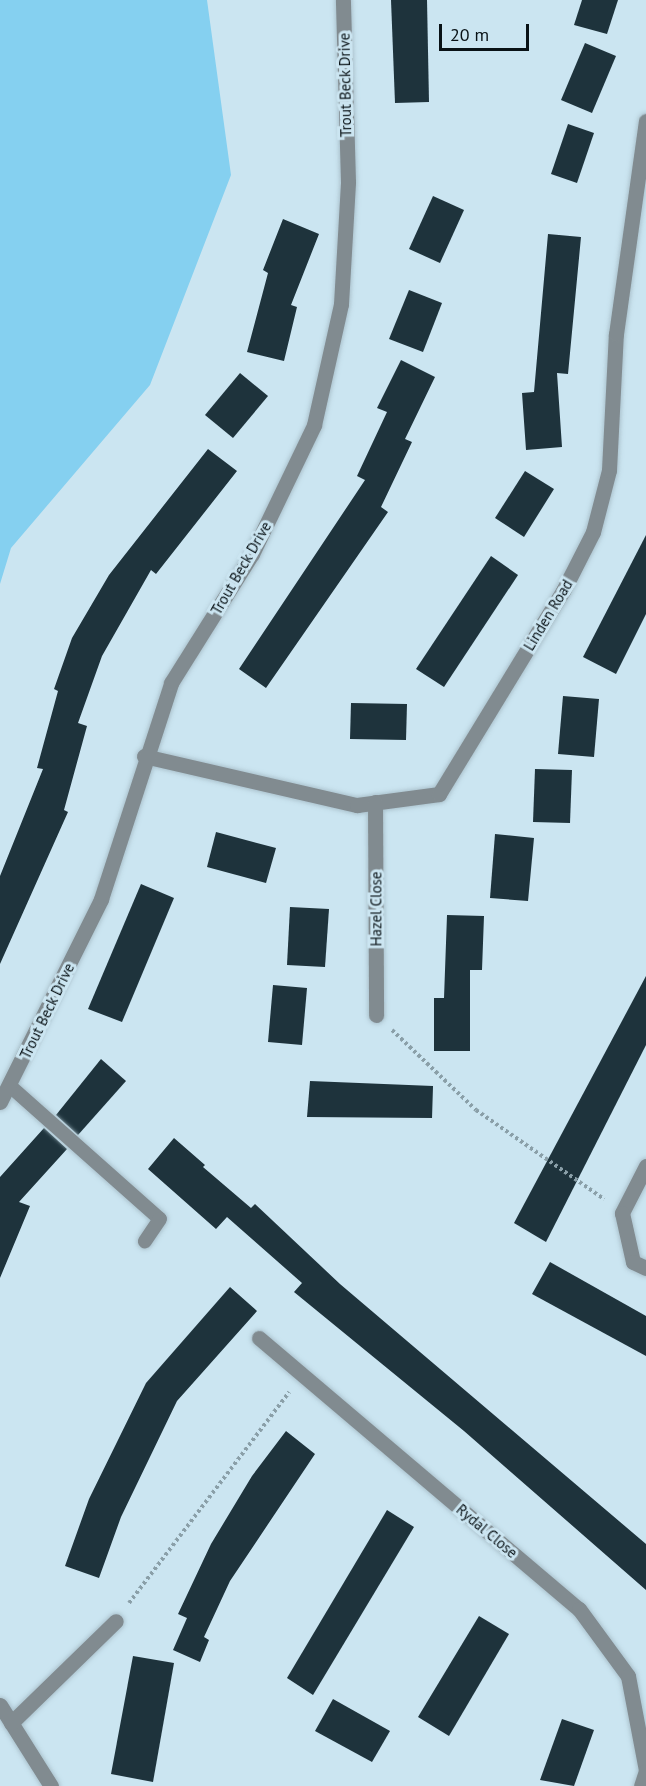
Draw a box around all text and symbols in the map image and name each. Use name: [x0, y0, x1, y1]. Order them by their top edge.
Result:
scale bar: [442, 12, 532, 50]
text: 20 m: [450, 23, 489, 46]
street label: Trout Beck Drive: [335, 32, 355, 138]
street label: Trout Beck Drive: [207, 518, 275, 618]
street label: Linden Road: [520, 576, 576, 654]
street label: Hazel Close: [367, 872, 385, 946]
street label: Trout Beck Drive: [16, 960, 78, 1062]
street label: Rydal Close: [453, 1500, 521, 1562]

